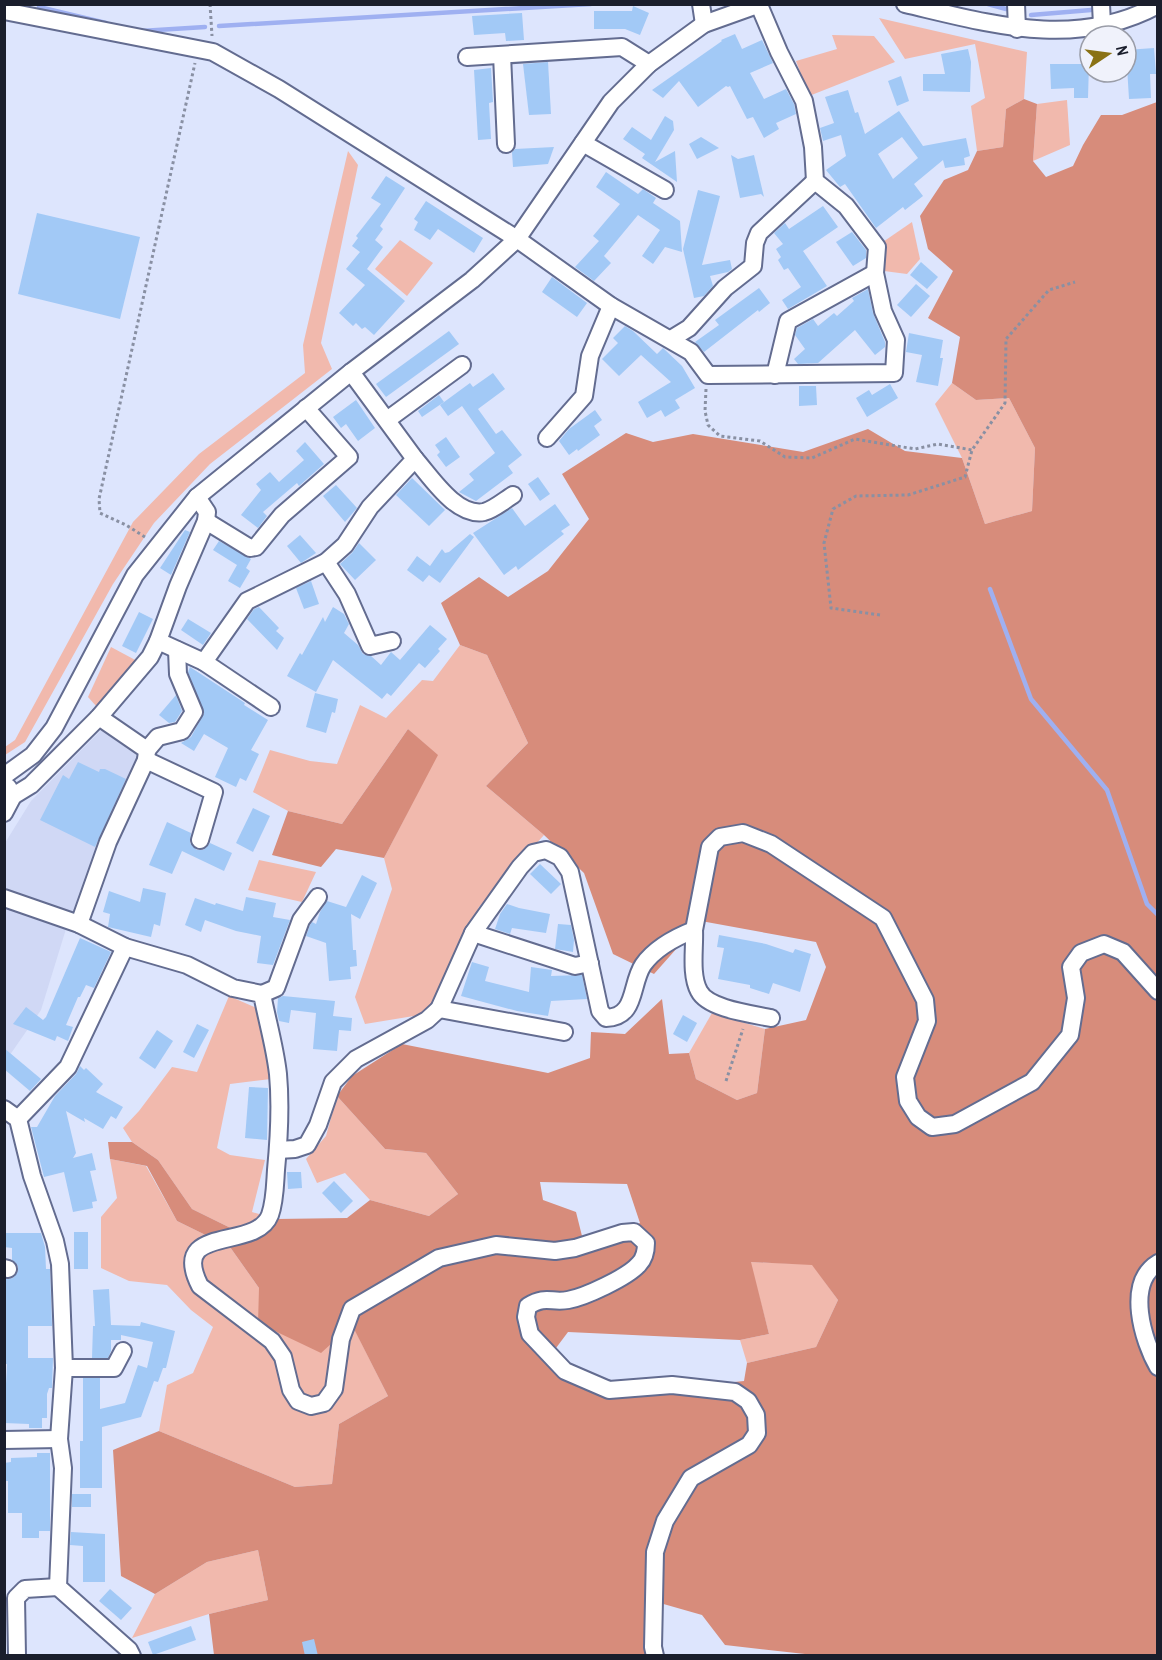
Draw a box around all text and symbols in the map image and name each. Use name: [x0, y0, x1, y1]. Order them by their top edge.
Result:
north arrow: [1078, 24, 1138, 84]
text: N: [1111, 44, 1134, 58]

